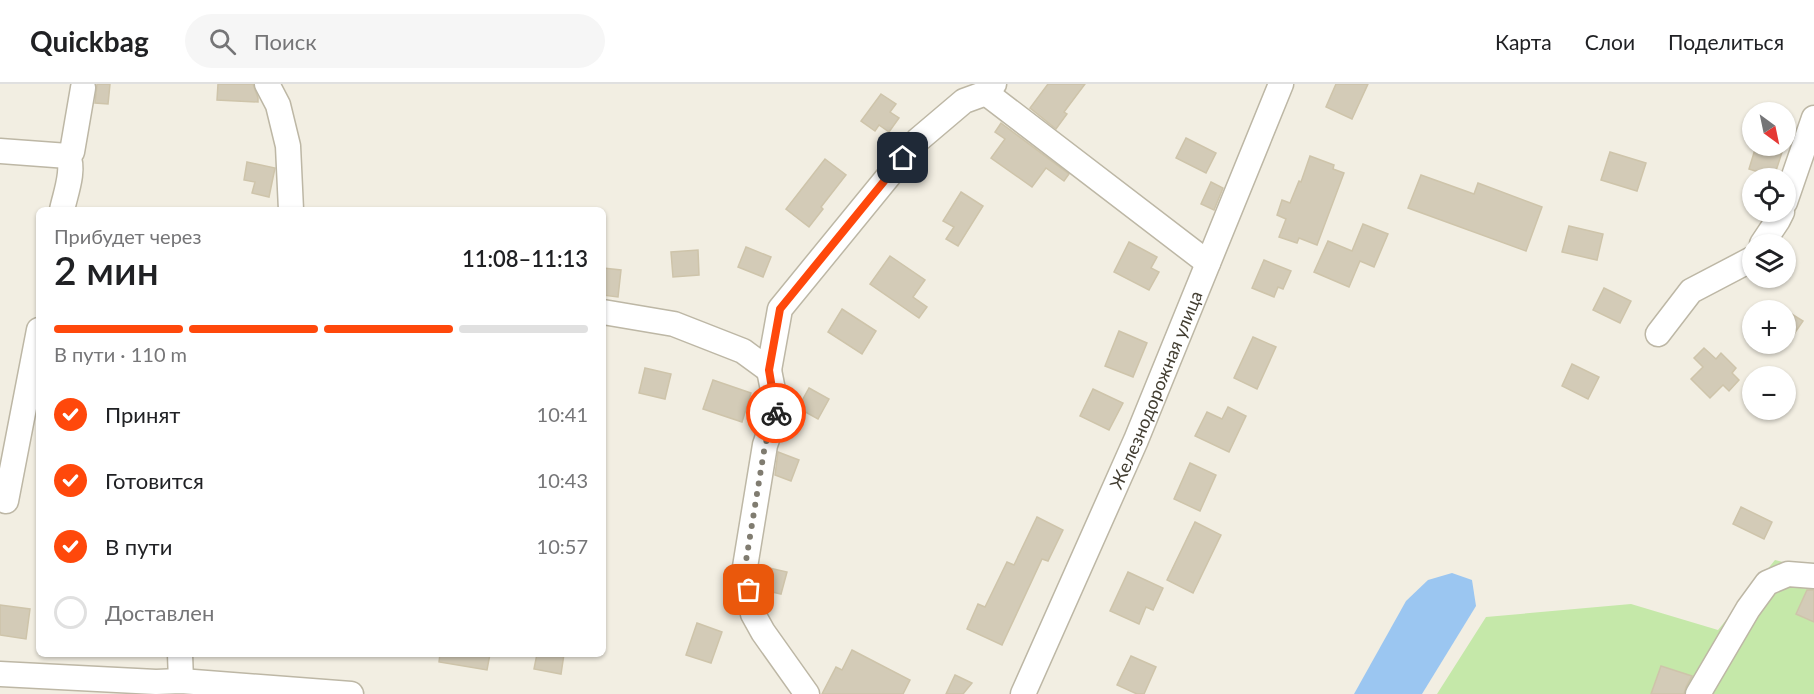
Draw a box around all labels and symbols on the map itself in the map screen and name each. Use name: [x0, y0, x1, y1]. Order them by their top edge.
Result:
north arrow: [1742, 102, 1796, 156]
pin: [877, 132, 928, 183]
street label: Железнодорожная улица: [1105, 287, 1207, 492]
courier: [746, 383, 806, 443]
pin: [723, 564, 774, 615]

